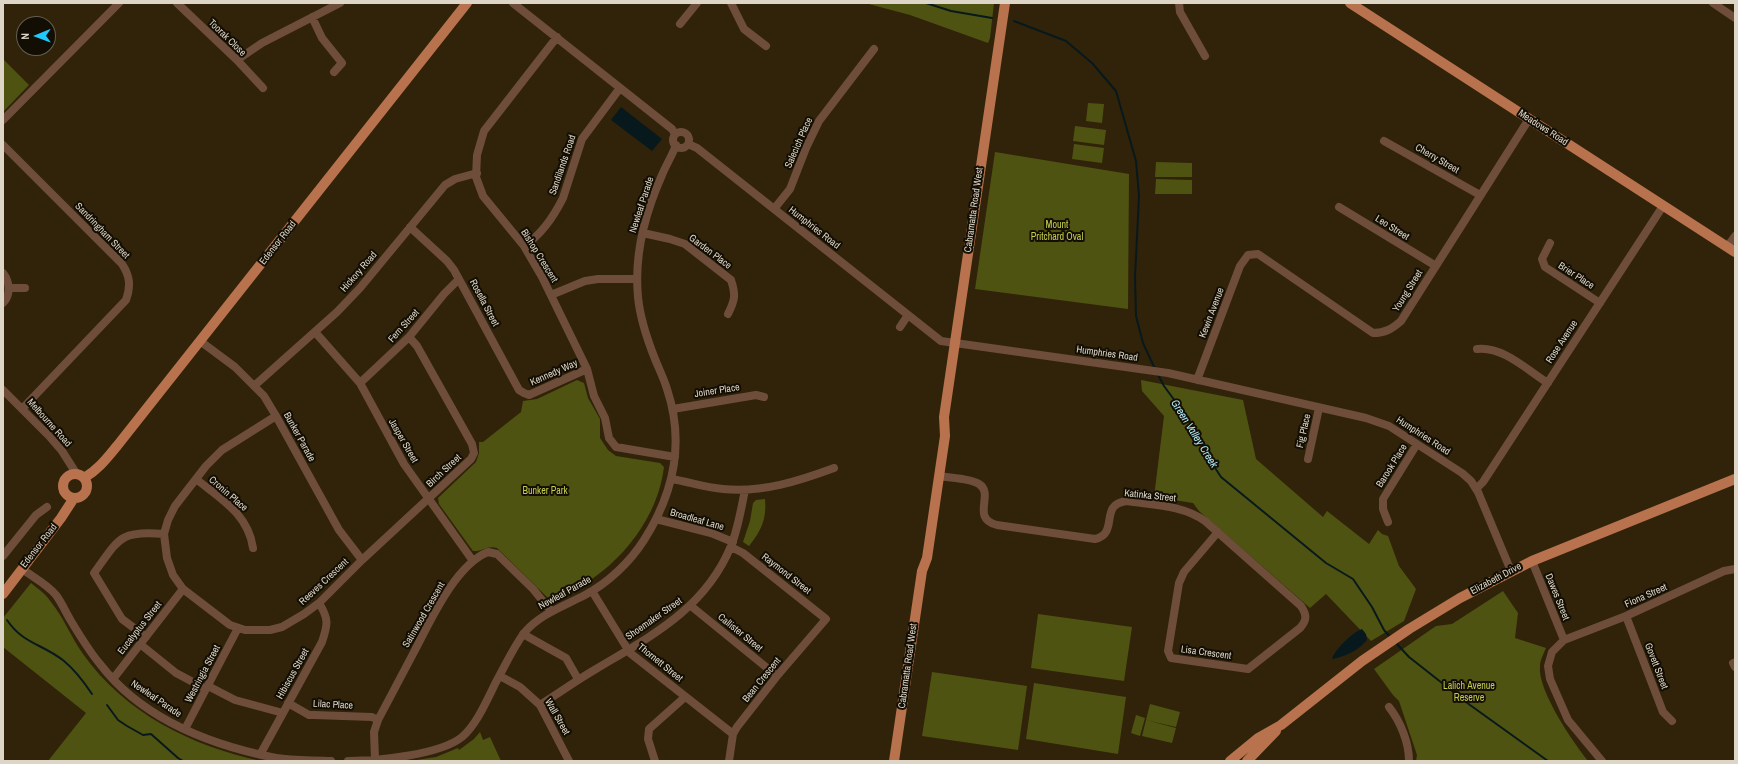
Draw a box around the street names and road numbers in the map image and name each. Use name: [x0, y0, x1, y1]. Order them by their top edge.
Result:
street label: Toorak Close: [206, 17, 248, 59]
street label: Meadows Road: [1516, 107, 1570, 149]
street label: Salecich Place: [782, 116, 816, 170]
street label: Sandilands Road: [547, 133, 579, 197]
street label: Cherry Street: [1413, 142, 1461, 176]
street label: Cabramatta Road West: [962, 167, 986, 253]
street label: Newleaf Parade: [627, 175, 657, 235]
street label: Sandringham Street: [72, 200, 132, 262]
street label: Humphries Road: [786, 204, 842, 252]
street label: Leo Street: [1373, 213, 1411, 243]
street label: Edensor Road: [257, 219, 299, 267]
street label: Bishop Crescent: [518, 227, 560, 285]
street label: Garden Place: [686, 232, 734, 272]
street label: Hickory Road: [338, 249, 380, 295]
street label: Brier Place: [1556, 260, 1596, 292]
street label: Young Street: [1390, 268, 1426, 314]
street label: Rosella Street: [467, 277, 501, 329]
street label: Kewin Avenue: [1197, 286, 1227, 340]
street label: Fern Street: [386, 307, 422, 345]
street label: Rose Avenue: [1544, 318, 1580, 366]
street label: Humphries Road: [1075, 344, 1139, 364]
street label: Kennedy Way: [528, 357, 580, 389]
street label: Joiner Place: [694, 382, 740, 400]
street label: Melbourne Road: [24, 396, 74, 450]
street label: Bunker Parade: [280, 410, 318, 464]
street label: Fig Place: [1294, 413, 1314, 449]
street label: Humphries Road: [1394, 414, 1452, 458]
street label: Jasper Street: [386, 417, 420, 465]
street label: Barook Place: [1374, 442, 1410, 490]
street label: Birch Street: [424, 452, 464, 490]
street label: Cronin Place: [206, 474, 250, 514]
street label: Katinka Street: [1124, 487, 1176, 505]
street label: Broadleaf Lane: [669, 507, 725, 533]
street label: Edensor Road: [18, 522, 60, 570]
street label: Raymond Street: [759, 551, 813, 597]
street label: Reeves Crescent: [297, 556, 351, 608]
street label: Elizabeth Drive: [1468, 561, 1524, 597]
street label: Dawes Street: [1542, 572, 1572, 622]
street label: Newleaf Parade: [537, 574, 593, 612]
street label: Satinwood Crescent: [400, 580, 448, 650]
street label: Fiona Street: [1623, 581, 1669, 611]
street label: Shoemaker Street: [623, 595, 685, 643]
street label: Eucalyptus Street: [115, 599, 165, 657]
street label: Callister Street: [715, 611, 765, 655]
street label: Cabramatta Road West: [896, 623, 920, 709]
street label: Thornett Street: [635, 641, 685, 685]
street label: Govett Street: [1642, 641, 1670, 691]
street label: Westringia Street: [183, 643, 223, 705]
street label: Lisa Crescent: [1180, 644, 1232, 662]
street label: Hibiscus Street: [274, 647, 312, 701]
street label: Bean Crescent: [740, 655, 784, 705]
street label: Newleaf Parade: [128, 678, 184, 720]
street label: Wall Street: [542, 697, 572, 737]
street label: Lilac Place: [313, 698, 353, 712]

